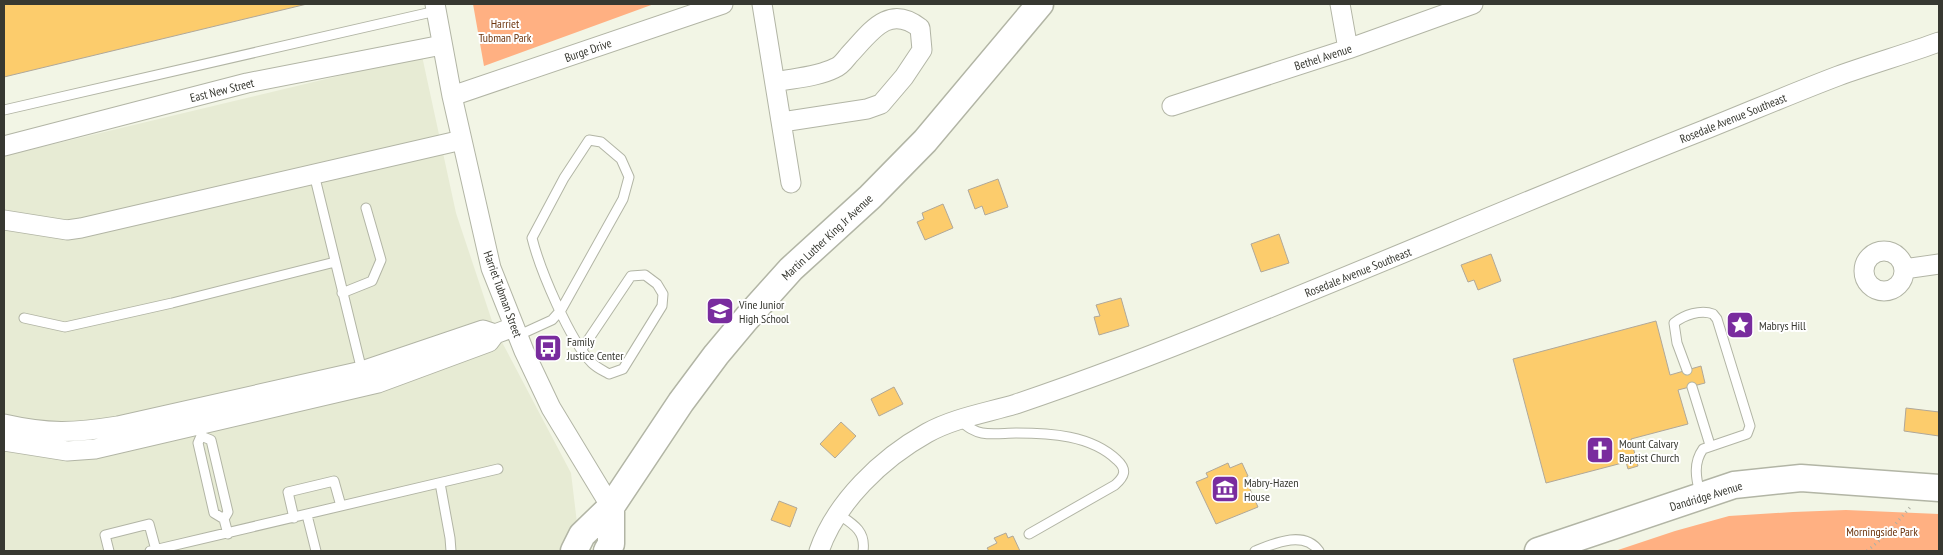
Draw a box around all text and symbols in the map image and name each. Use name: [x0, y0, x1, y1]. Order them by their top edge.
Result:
park label: Harriet Tubman Park: [478, 16, 532, 45]
street label: Burge Drive: [563, 35, 613, 65]
street label: Bethel Avenue: [1292, 41, 1354, 73]
street label: East New Street: [188, 75, 256, 105]
street label: Rosedale Avenue Southeast: [1678, 90, 1789, 146]
street label: Martin Luther King Jr Avenue: [778, 191, 876, 283]
street label: Rosedale Avenue Southeast: [1303, 244, 1414, 300]
street label: Harriet Tubman Street: [480, 249, 526, 340]
school or university icon: Vine Junior High School: [705, 296, 735, 326]
place label: Vine Junior High School: [738, 297, 789, 326]
place icon: Mabrys Hill: [1725, 310, 1755, 340]
place label: Mabrys Hill: [1759, 318, 1806, 333]
bus stop icon: Family Justice Center: [533, 333, 563, 363]
place label: Family Justice Center: [566, 334, 624, 363]
church icon: Mount Calvary Baptist Church: [1585, 435, 1615, 465]
place label: Mount Calvary Baptist Church: [1619, 436, 1679, 465]
museum icon: Mabry-Hazen House: [1210, 474, 1240, 504]
place label: Mabry-Hazen House: [1244, 475, 1299, 504]
street label: Dandridge Avenue: [1668, 478, 1744, 514]
park label: Morningside Park: [1846, 524, 1918, 539]

